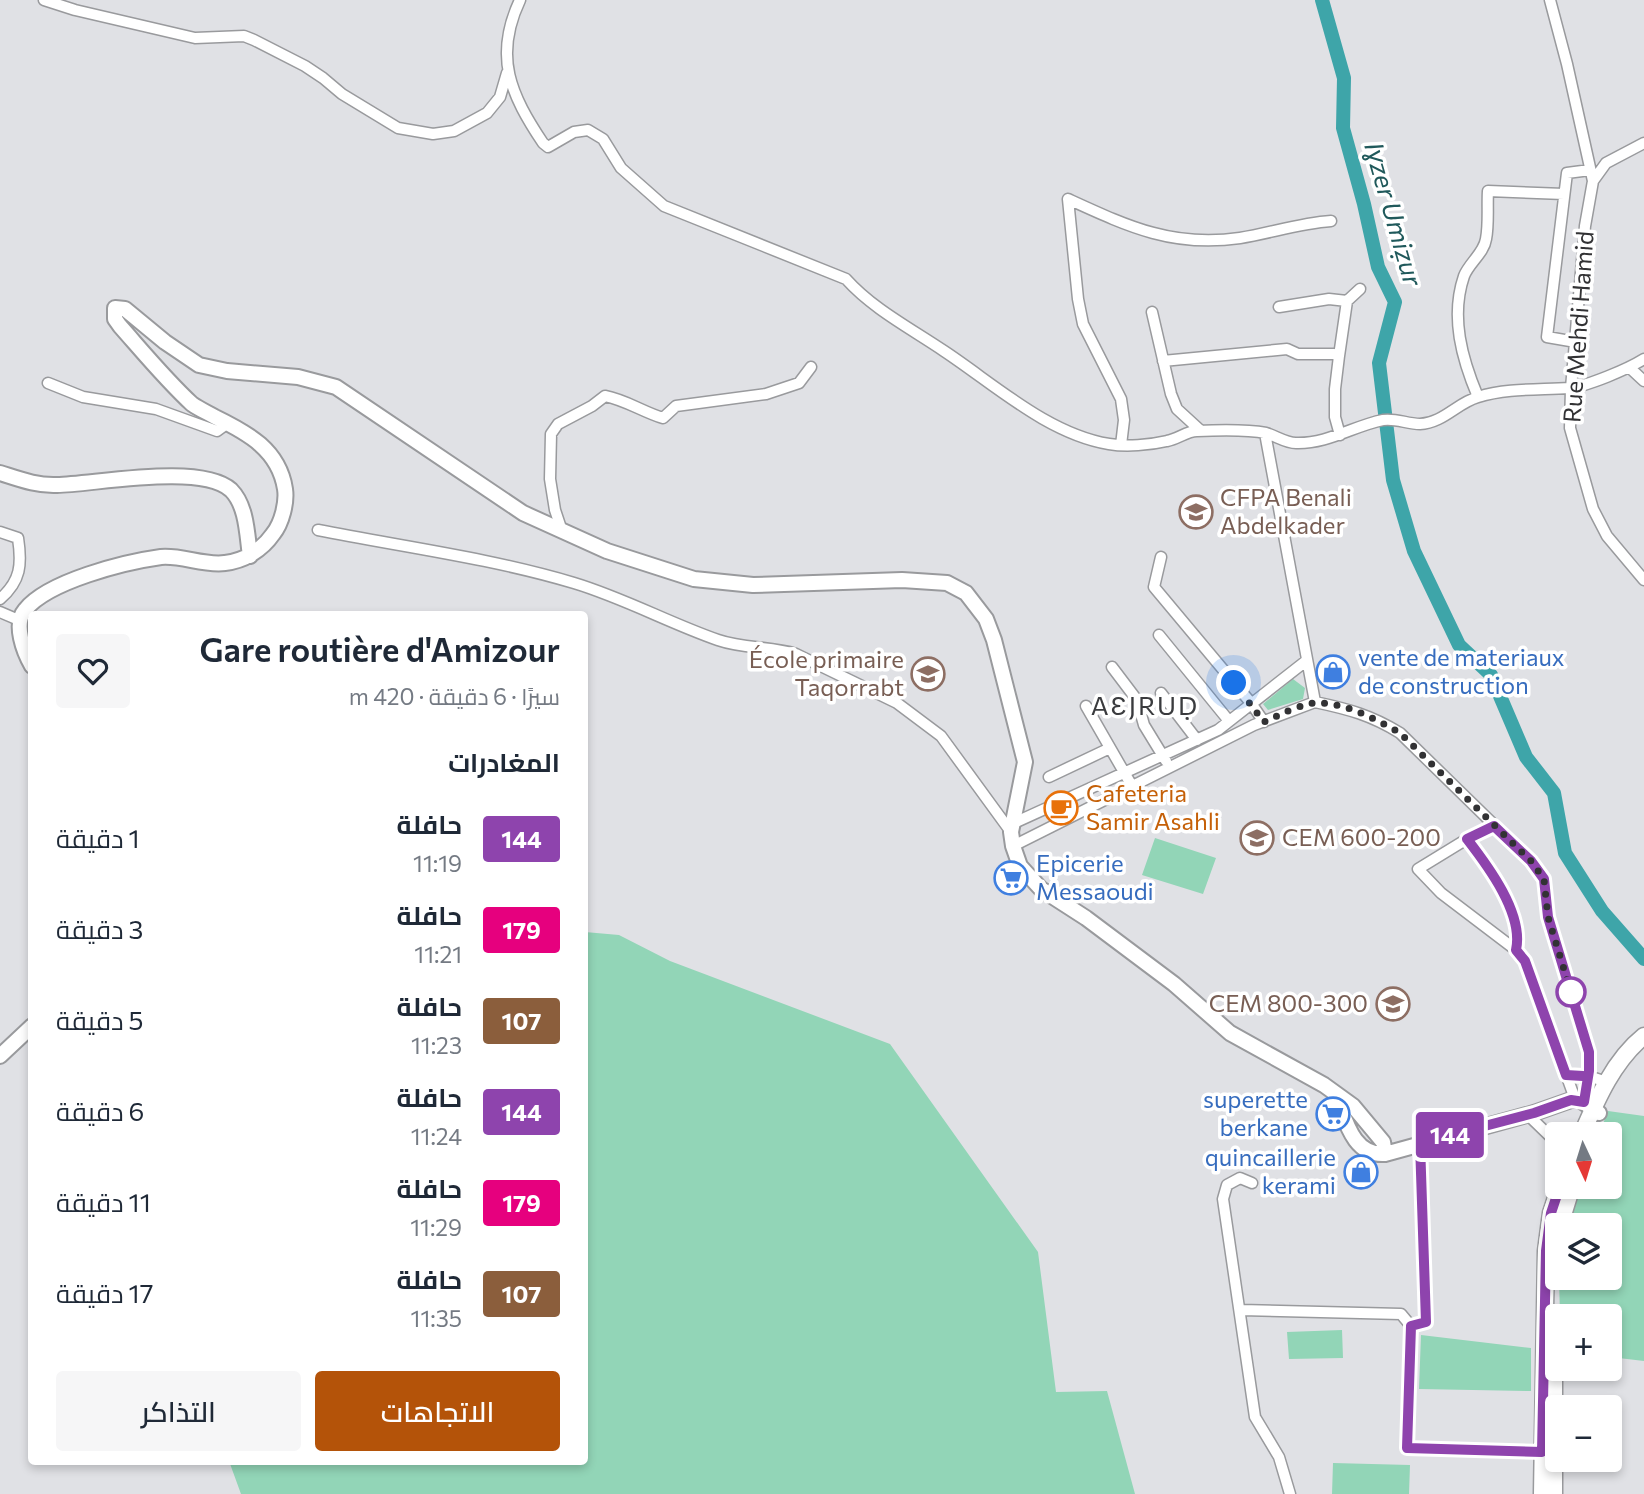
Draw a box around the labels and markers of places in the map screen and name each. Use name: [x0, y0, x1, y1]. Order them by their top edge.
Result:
place label: CFPA Benali Abdelkader: [1220, 482, 1352, 539]
school or university icon: CFPA Benali Abdelkader: [1177, 493, 1215, 531]
place label: vente de materiaux de construction: [1358, 642, 1565, 699]
place label: École primaire Taqorrabt: [749, 644, 904, 701]
shop icon: vente de materiaux de construction: [1314, 653, 1352, 691]
school or university icon: École primaire Taqorrabt: [909, 655, 947, 693]
place label: Cafeteria Samir Asahli: [1086, 778, 1220, 835]
cafe icon: Cafeteria Samir Asahli: [1042, 789, 1080, 827]
school or university icon: CEM 600-200: [1238, 819, 1276, 857]
place label: CEM 600-200: [1282, 822, 1441, 851]
place label: Epicerie Messaoudi: [1036, 848, 1154, 905]
supermarket icon: Epicerie Messaoudi: [992, 859, 1030, 897]
unlabelled marker: [1556, 977, 1586, 1007]
school or university icon: CEM 800-300: [1374, 985, 1412, 1023]
place label: CEM 800-300: [1209, 988, 1368, 1017]
place label: superette berkane: [1203, 1084, 1308, 1141]
supermarket icon: superette berkane: [1314, 1095, 1352, 1133]
place label: quincaillerie kerami: [1205, 1142, 1336, 1199]
shop icon: quincaillerie kerami: [1342, 1153, 1380, 1191]

